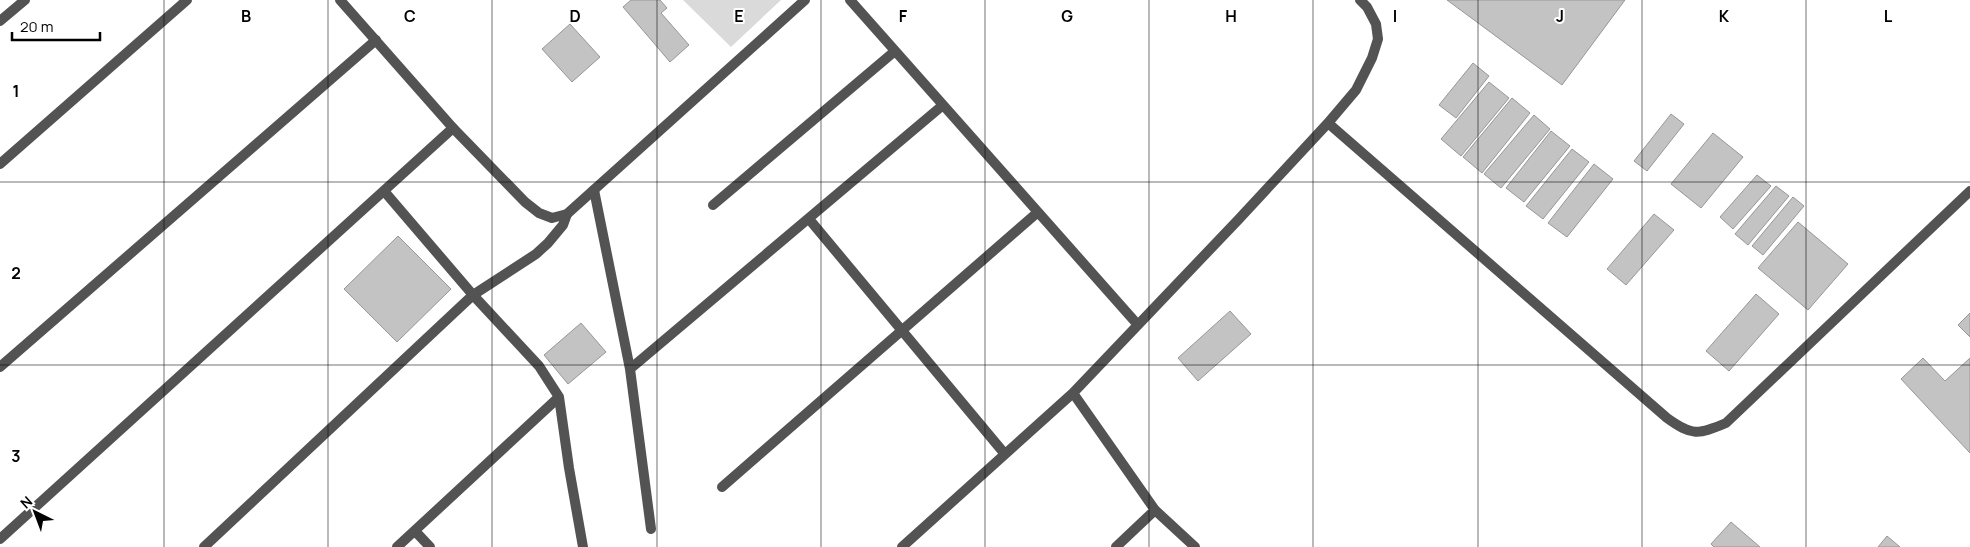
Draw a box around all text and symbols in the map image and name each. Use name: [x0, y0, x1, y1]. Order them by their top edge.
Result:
text: B: [241, 5, 251, 27]
text: C: [404, 5, 416, 27]
text: D: [569, 5, 581, 27]
text: E: [734, 5, 744, 27]
text: F: [899, 5, 908, 27]
text: G: [1061, 5, 1073, 27]
text: H: [1225, 5, 1237, 27]
text: I: [1393, 5, 1397, 27]
text: J: [1556, 5, 1564, 27]
text: K: [1719, 5, 1730, 27]
text: L: [1884, 5, 1893, 27]
scale bar: [12, 10, 100, 42]
text: 20 m: [20, 16, 53, 37]
text: 1: [12, 80, 20, 102]
text: 2: [11, 262, 21, 284]
text: 3: [11, 445, 21, 467]
north arrow: [10, 487, 60, 537]
text: N: [16, 492, 36, 512]

